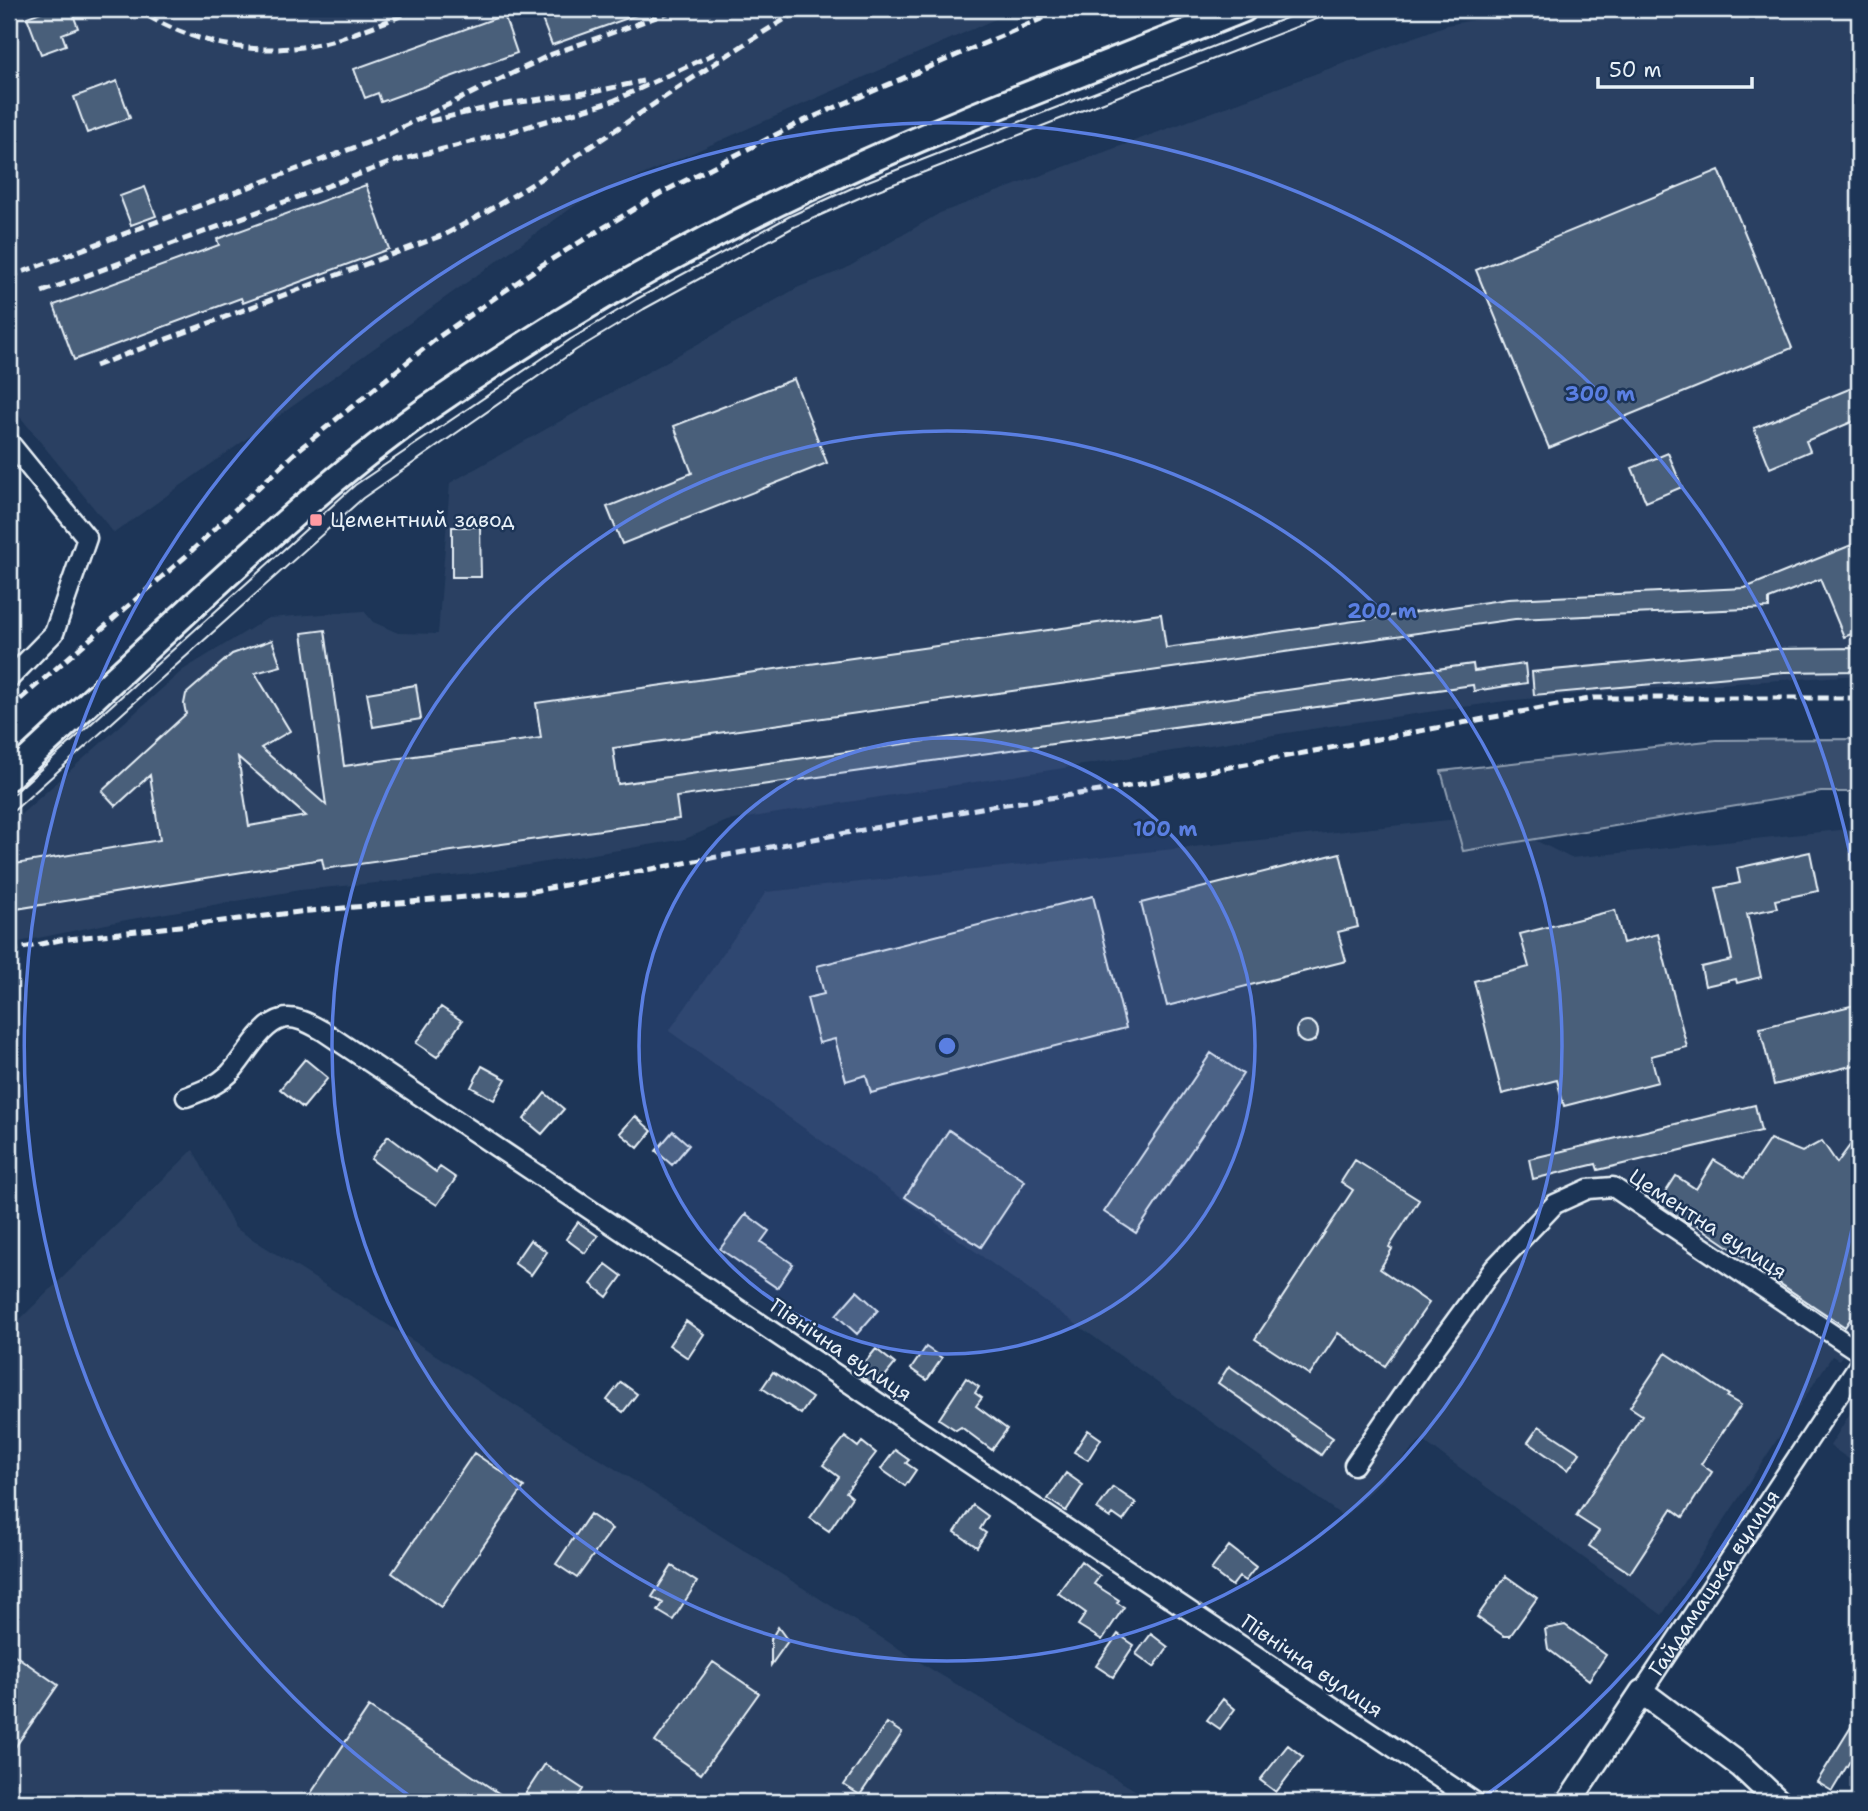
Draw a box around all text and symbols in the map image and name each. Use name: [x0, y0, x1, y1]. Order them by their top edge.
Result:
scale bar: [1598, 46, 1752, 90]
text: 50 m: [1609, 56, 1662, 84]
text: 300 m: [1565, 380, 1635, 408]
place label: Цементний завод: [330, 506, 515, 534]
marker: Цементний завод: [308, 512, 324, 528]
text: 200 m: [1347, 597, 1417, 625]
text: 100 m: [1133, 815, 1197, 843]
centre of rings: [935, 1034, 959, 1058]
street label: Цементна вулиця: [1624, 1162, 1792, 1286]
street label: Північна вулиця: [764, 1292, 918, 1408]
street label: Гайдамацька вулиця: [1642, 1484, 1786, 1682]
street label: Північна вулиця: [1235, 1608, 1389, 1724]

